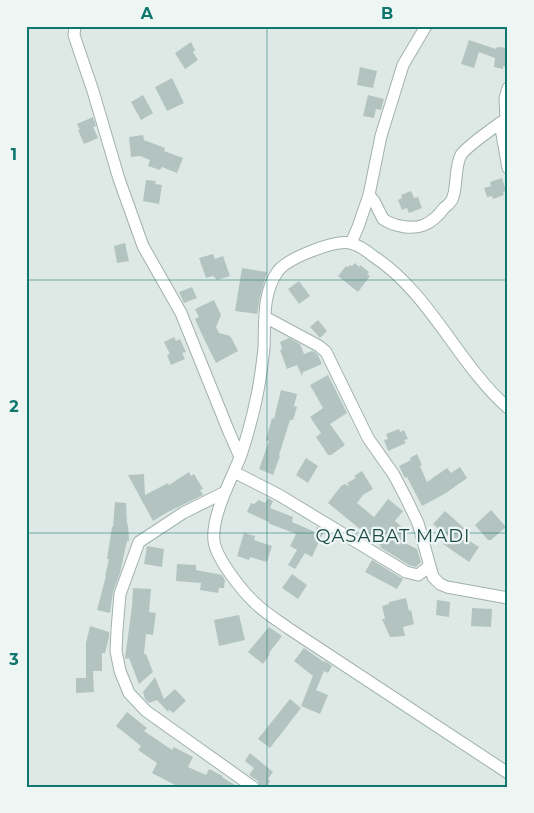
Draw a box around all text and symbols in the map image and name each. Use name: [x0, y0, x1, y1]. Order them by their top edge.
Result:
text: A: [140, 4, 154, 23]
text: B: [381, 4, 393, 23]
text: 1: [11, 145, 17, 164]
text: 2: [9, 397, 19, 416]
district label: QASABAT MADI: [315, 525, 471, 547]
text: 3: [8, 650, 19, 669]

